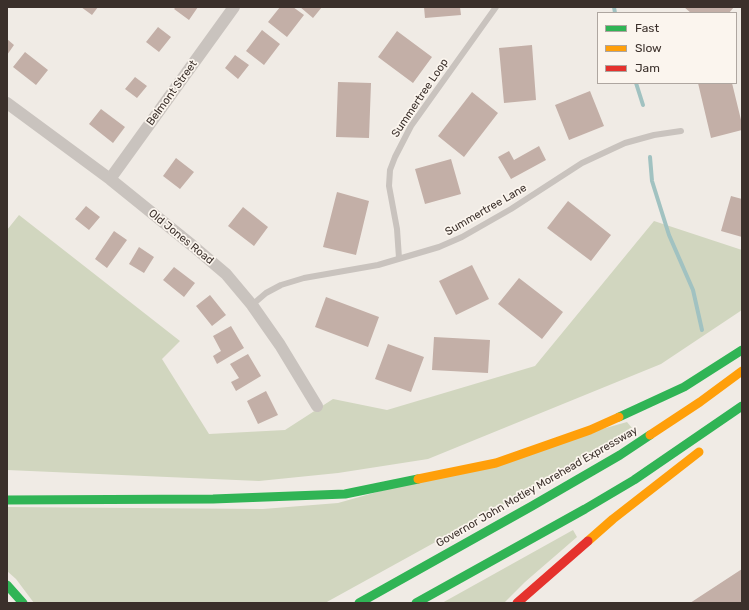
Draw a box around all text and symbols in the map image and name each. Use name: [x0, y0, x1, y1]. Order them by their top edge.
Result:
legend: [597, 12, 737, 84]
text: Fast: [635, 21, 659, 35]
text: Slow: [635, 41, 662, 55]
street label: Summertree Loop: [389, 56, 451, 140]
street label: Belmont Street: [144, 58, 200, 128]
text: Jam: [635, 61, 660, 75]
street label: Summertree Lane: [443, 181, 529, 239]
street label: Old Jones Road: [146, 207, 216, 267]
street label: Governor John Motley Morehead Expressway: [434, 424, 640, 550]

